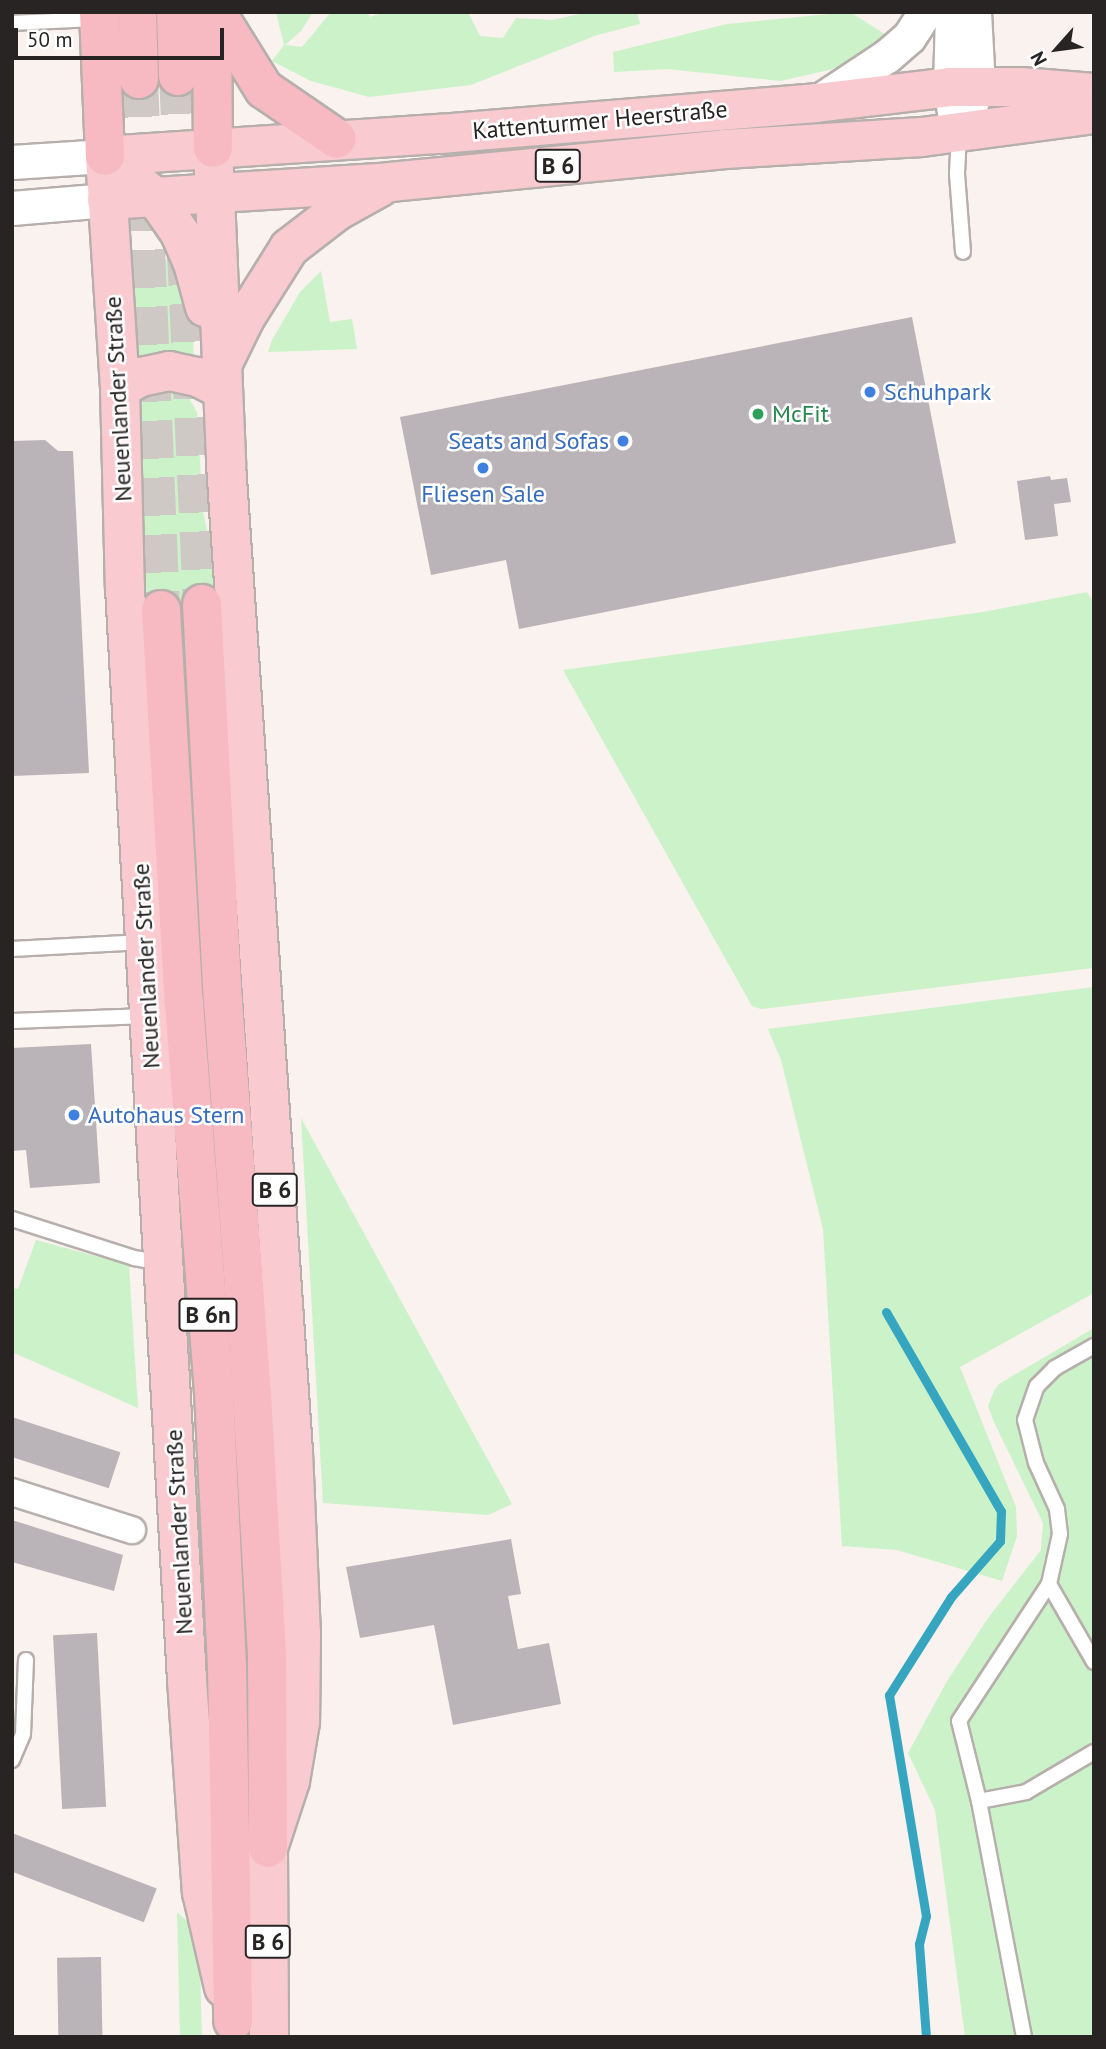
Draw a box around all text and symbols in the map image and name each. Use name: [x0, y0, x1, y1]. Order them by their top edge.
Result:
scale bar: [18, 14, 228, 58]
north arrow: [1022, 14, 1092, 84]
text: 50 m: [27, 26, 73, 53]
text: N: [1025, 48, 1052, 70]
street label: Kattenturmer Heerstraße: [471, 95, 729, 145]
road number: B 6: [534, 146, 582, 186]
street label: Neuenlander Straße: [98, 296, 138, 502]
place label: Schuhpark: [884, 378, 991, 406]
marker: Schuhpark: [862, 384, 878, 400]
place label: McFit: [772, 400, 829, 428]
marker: McFit: [750, 406, 766, 422]
place label: Seats and Sofas: [448, 427, 609, 455]
marker: Seats and Sofas: [615, 433, 631, 449]
marker: Fliesen Sale: [475, 460, 491, 476]
place label: Fliesen Sale: [421, 480, 545, 508]
street label: Neuenlander Straße: [126, 863, 166, 1069]
place label: Autohaus Stern: [88, 1101, 244, 1129]
marker: Autohaus Stern: [66, 1107, 82, 1123]
road number: B 6: [250, 1170, 300, 1210]
road number: B 6n: [178, 1296, 238, 1334]
street label: Neuenlander Straße: [159, 1429, 199, 1635]
road number: B 6: [244, 1923, 292, 1962]

